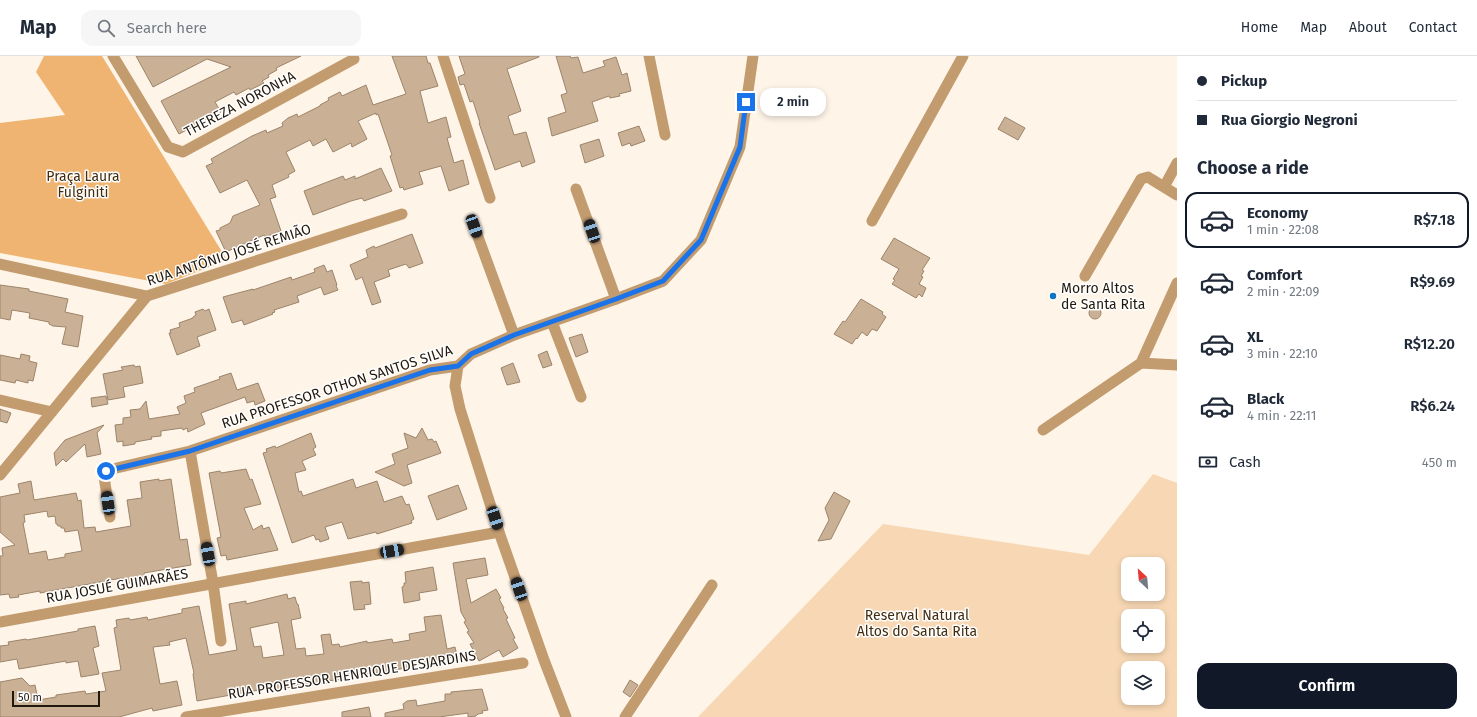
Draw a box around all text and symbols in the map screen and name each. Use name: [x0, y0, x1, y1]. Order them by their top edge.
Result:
search box: [81, 10, 361, 46]
text: Map: [20, 16, 57, 39]
icon: search: [95, 17, 117, 39]
text: Search here: [127, 19, 207, 37]
text: Home: [1241, 19, 1278, 36]
text: Map: [1300, 19, 1327, 36]
text: About: [1349, 19, 1387, 36]
text: Contact: [1409, 19, 1457, 36]
street label: THEREZA NORONHA: [181, 68, 299, 140]
text: Pickup: [1221, 72, 1267, 90]
callout: 2 min: [760, 88, 826, 116]
route end: [737, 93, 755, 111]
text: 2 min: [777, 94, 809, 109]
text: Rua Giorgio Negroni: [1221, 111, 1358, 129]
text: Choose a ride: [1197, 157, 1309, 179]
park label: Praça Laura Fulginiti: [46, 168, 120, 201]
icon: car: [1199, 202, 1235, 238]
text: Economy: [1247, 204, 1308, 222]
text: R$7.18: [1414, 211, 1455, 229]
car: [464, 213, 484, 239]
car: [582, 218, 602, 244]
street label: RUA ANTÔNIO JOSÉ REMIÃO: [144, 219, 313, 290]
text: 1 min · 22:08: [1247, 222, 1319, 237]
icon: car: [1199, 264, 1235, 300]
text: Comfort: [1247, 266, 1303, 284]
text: R$9.69: [1410, 273, 1455, 291]
place label: Morro Altos de Santa Rita: [1061, 280, 1145, 313]
text: 2 min · 22:09: [1247, 284, 1319, 299]
marker: Morro Altos de Santa Rita: [1048, 291, 1058, 301]
icon: car: [1199, 326, 1235, 362]
text: XL: [1247, 328, 1263, 346]
text: R$12.20: [1404, 335, 1455, 353]
street label: RUA PROFESSOR OTHON SANTOS SILVA: [219, 342, 455, 432]
text: 3 min · 22:10: [1247, 346, 1318, 361]
icon: car: [1199, 388, 1235, 424]
text: Black: [1247, 390, 1284, 408]
text: R$6.24: [1410, 397, 1455, 415]
text: 4 min · 22:11: [1247, 408, 1316, 423]
icon: cash: [1197, 451, 1219, 473]
text: Cash: [1229, 453, 1261, 471]
text: 450 m: [1422, 455, 1457, 470]
route start: [97, 462, 115, 480]
car: [100, 490, 116, 516]
car: [486, 505, 504, 531]
car: [200, 541, 216, 567]
car: [379, 543, 405, 559]
north arrow: [1121, 557, 1165, 601]
map controls: [1121, 557, 1165, 705]
street label: RUA JOSUÉ GUIMARÃES: [44, 564, 190, 607]
car: [509, 576, 529, 602]
park label: Reserval Natural Altos do Santa Rita: [857, 607, 977, 640]
button: locate: [1121, 609, 1165, 653]
street label: RUA PROFESSOR HENRIQUE DESJARDINS: [227, 647, 478, 703]
button: layers: [1121, 661, 1165, 705]
button: Confirm: [1197, 663, 1457, 709]
scale bar: [12, 689, 100, 708]
text: 50 m: [18, 691, 42, 704]

